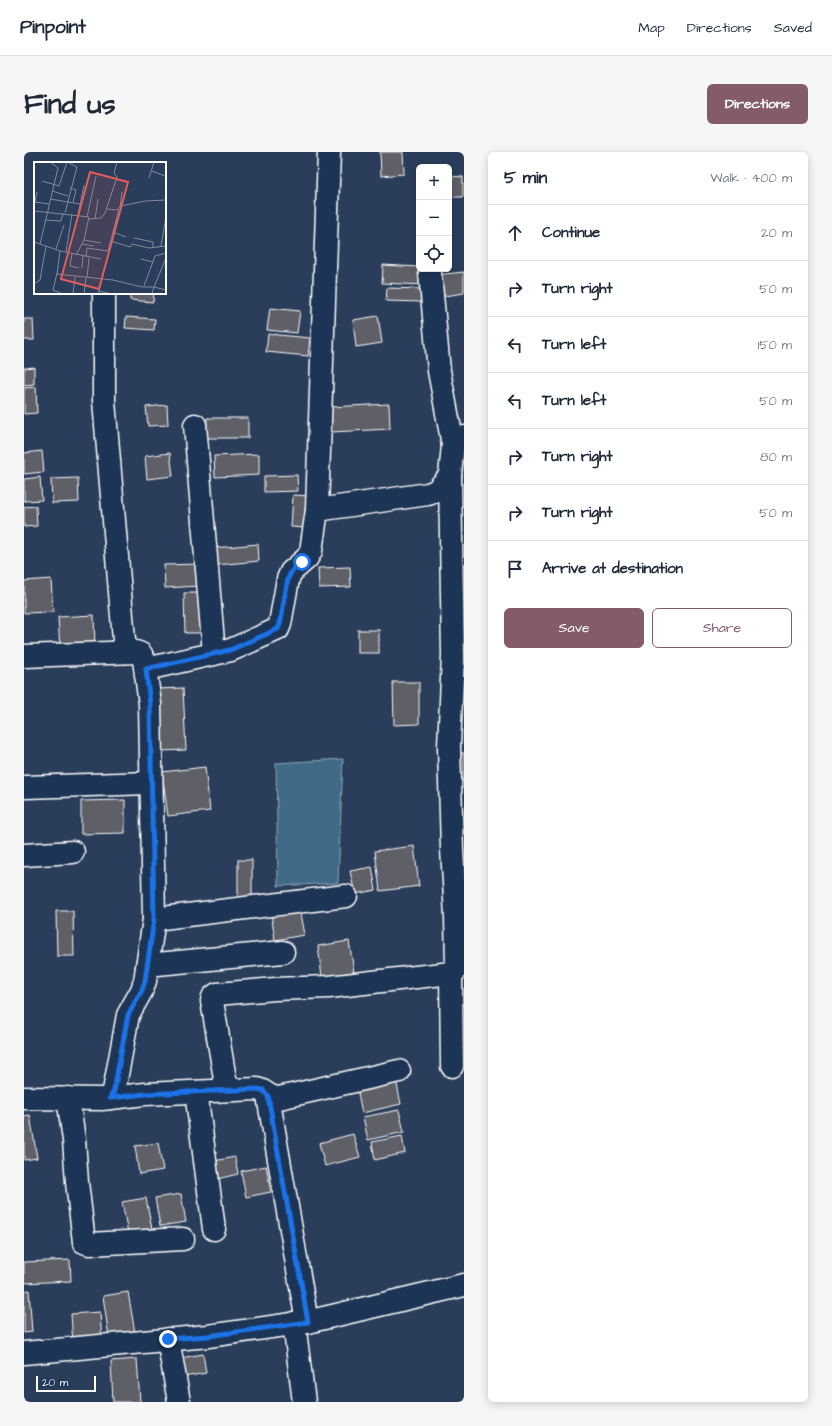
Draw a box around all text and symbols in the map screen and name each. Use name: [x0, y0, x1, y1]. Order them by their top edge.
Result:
text: Pinpoint: [20, 14, 86, 41]
text: Map: [638, 18, 665, 38]
text: Directions: [687, 18, 752, 38]
text: Saved: [774, 18, 812, 38]
button: Directions: [707, 84, 808, 124]
text: Find us: [24, 85, 115, 124]
inset map: [34, 162, 166, 294]
map controls: [416, 164, 452, 272]
button: +: [416, 164, 452, 200]
text: 5 min: [504, 166, 547, 190]
text: Walk · 400 m: [710, 169, 792, 187]
button: −: [416, 200, 452, 236]
icon: ahead: [504, 222, 526, 244]
text: Continue: [542, 222, 600, 243]
text: 20 m: [761, 224, 792, 242]
button: locate: [416, 236, 452, 272]
icon: right: [504, 278, 526, 300]
text: Turn right: [542, 278, 613, 299]
text: 50 m: [759, 280, 792, 298]
icon: left: [504, 334, 526, 356]
text: Turn left: [542, 334, 606, 355]
text: 150 m: [758, 336, 792, 354]
icon: left: [504, 390, 526, 412]
text: Turn left: [542, 390, 606, 411]
text: 50 m: [759, 392, 792, 410]
icon: right: [504, 446, 526, 468]
text: Turn right: [542, 446, 613, 467]
text: 80 m: [760, 448, 792, 466]
icon: right: [504, 502, 526, 524]
text: Turn right: [542, 502, 613, 523]
text: 50 m: [759, 504, 792, 522]
route start: [293, 553, 311, 571]
icon: arrive: [504, 558, 526, 580]
text: Arrive at destination: [542, 558, 683, 579]
button: Save: [504, 608, 644, 648]
button: Share: [652, 608, 792, 648]
route end: [159, 1330, 177, 1348]
scale bar: [36, 1374, 96, 1393]
text: 20 m: [42, 1375, 68, 1390]

